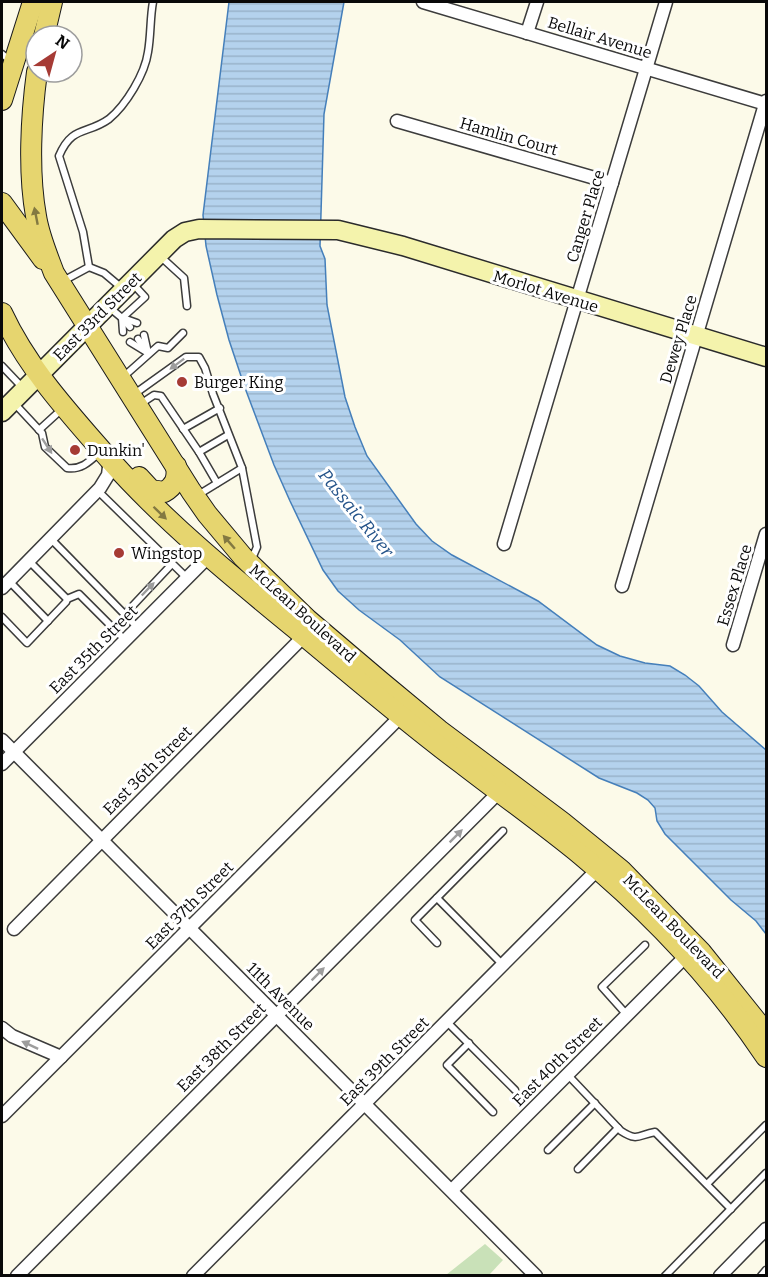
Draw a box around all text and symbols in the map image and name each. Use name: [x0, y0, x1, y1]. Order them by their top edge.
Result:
street label: Bellair Avenue: [545, 13, 654, 62]
north arrow: [24, 24, 84, 84]
text: N: [52, 31, 73, 54]
street label: Hamlin Court: [458, 113, 560, 160]
street label: Canger Place: [562, 168, 609, 265]
one-way arrow: [31, 207, 40, 226]
street label: Morlot Avenue: [491, 266, 601, 317]
street label: East 33rd Street: [49, 268, 146, 365]
street label: Dewey Place: [656, 293, 701, 386]
one-way arrow: [169, 358, 185, 370]
place label: Burger King: [194, 373, 283, 392]
marker: Burger King: [175, 375, 189, 389]
one-way arrow: [42, 438, 53, 455]
place label: Dunkin': [87, 441, 145, 460]
marker: Dunkin': [68, 443, 82, 457]
water label: Passaic River: [314, 465, 399, 562]
one-way arrow: [153, 506, 168, 520]
one-way arrow: [223, 534, 236, 550]
street label: Essex Place: [713, 542, 756, 628]
place label: Wingstop: [131, 544, 202, 563]
marker: Wingstop: [112, 546, 126, 560]
street label: McLean Boulevard: [245, 560, 360, 667]
one-way arrow: [141, 583, 155, 597]
street label: East 35th Street: [45, 601, 141, 697]
street label: East 36th Street: [99, 722, 196, 819]
one-way arrow: [448, 829, 463, 843]
street label: East 37th Street: [142, 857, 237, 953]
street label: McLean Boulevard: [619, 870, 728, 983]
street label: 11th Avenue: [243, 959, 318, 1034]
one-way arrow: [310, 967, 324, 981]
street label: East 38th Street: [173, 999, 270, 1096]
street label: East 39th Street: [336, 1013, 433, 1110]
street label: East 40th Street: [509, 1013, 606, 1110]
one-way arrow: [22, 1040, 39, 1049]

